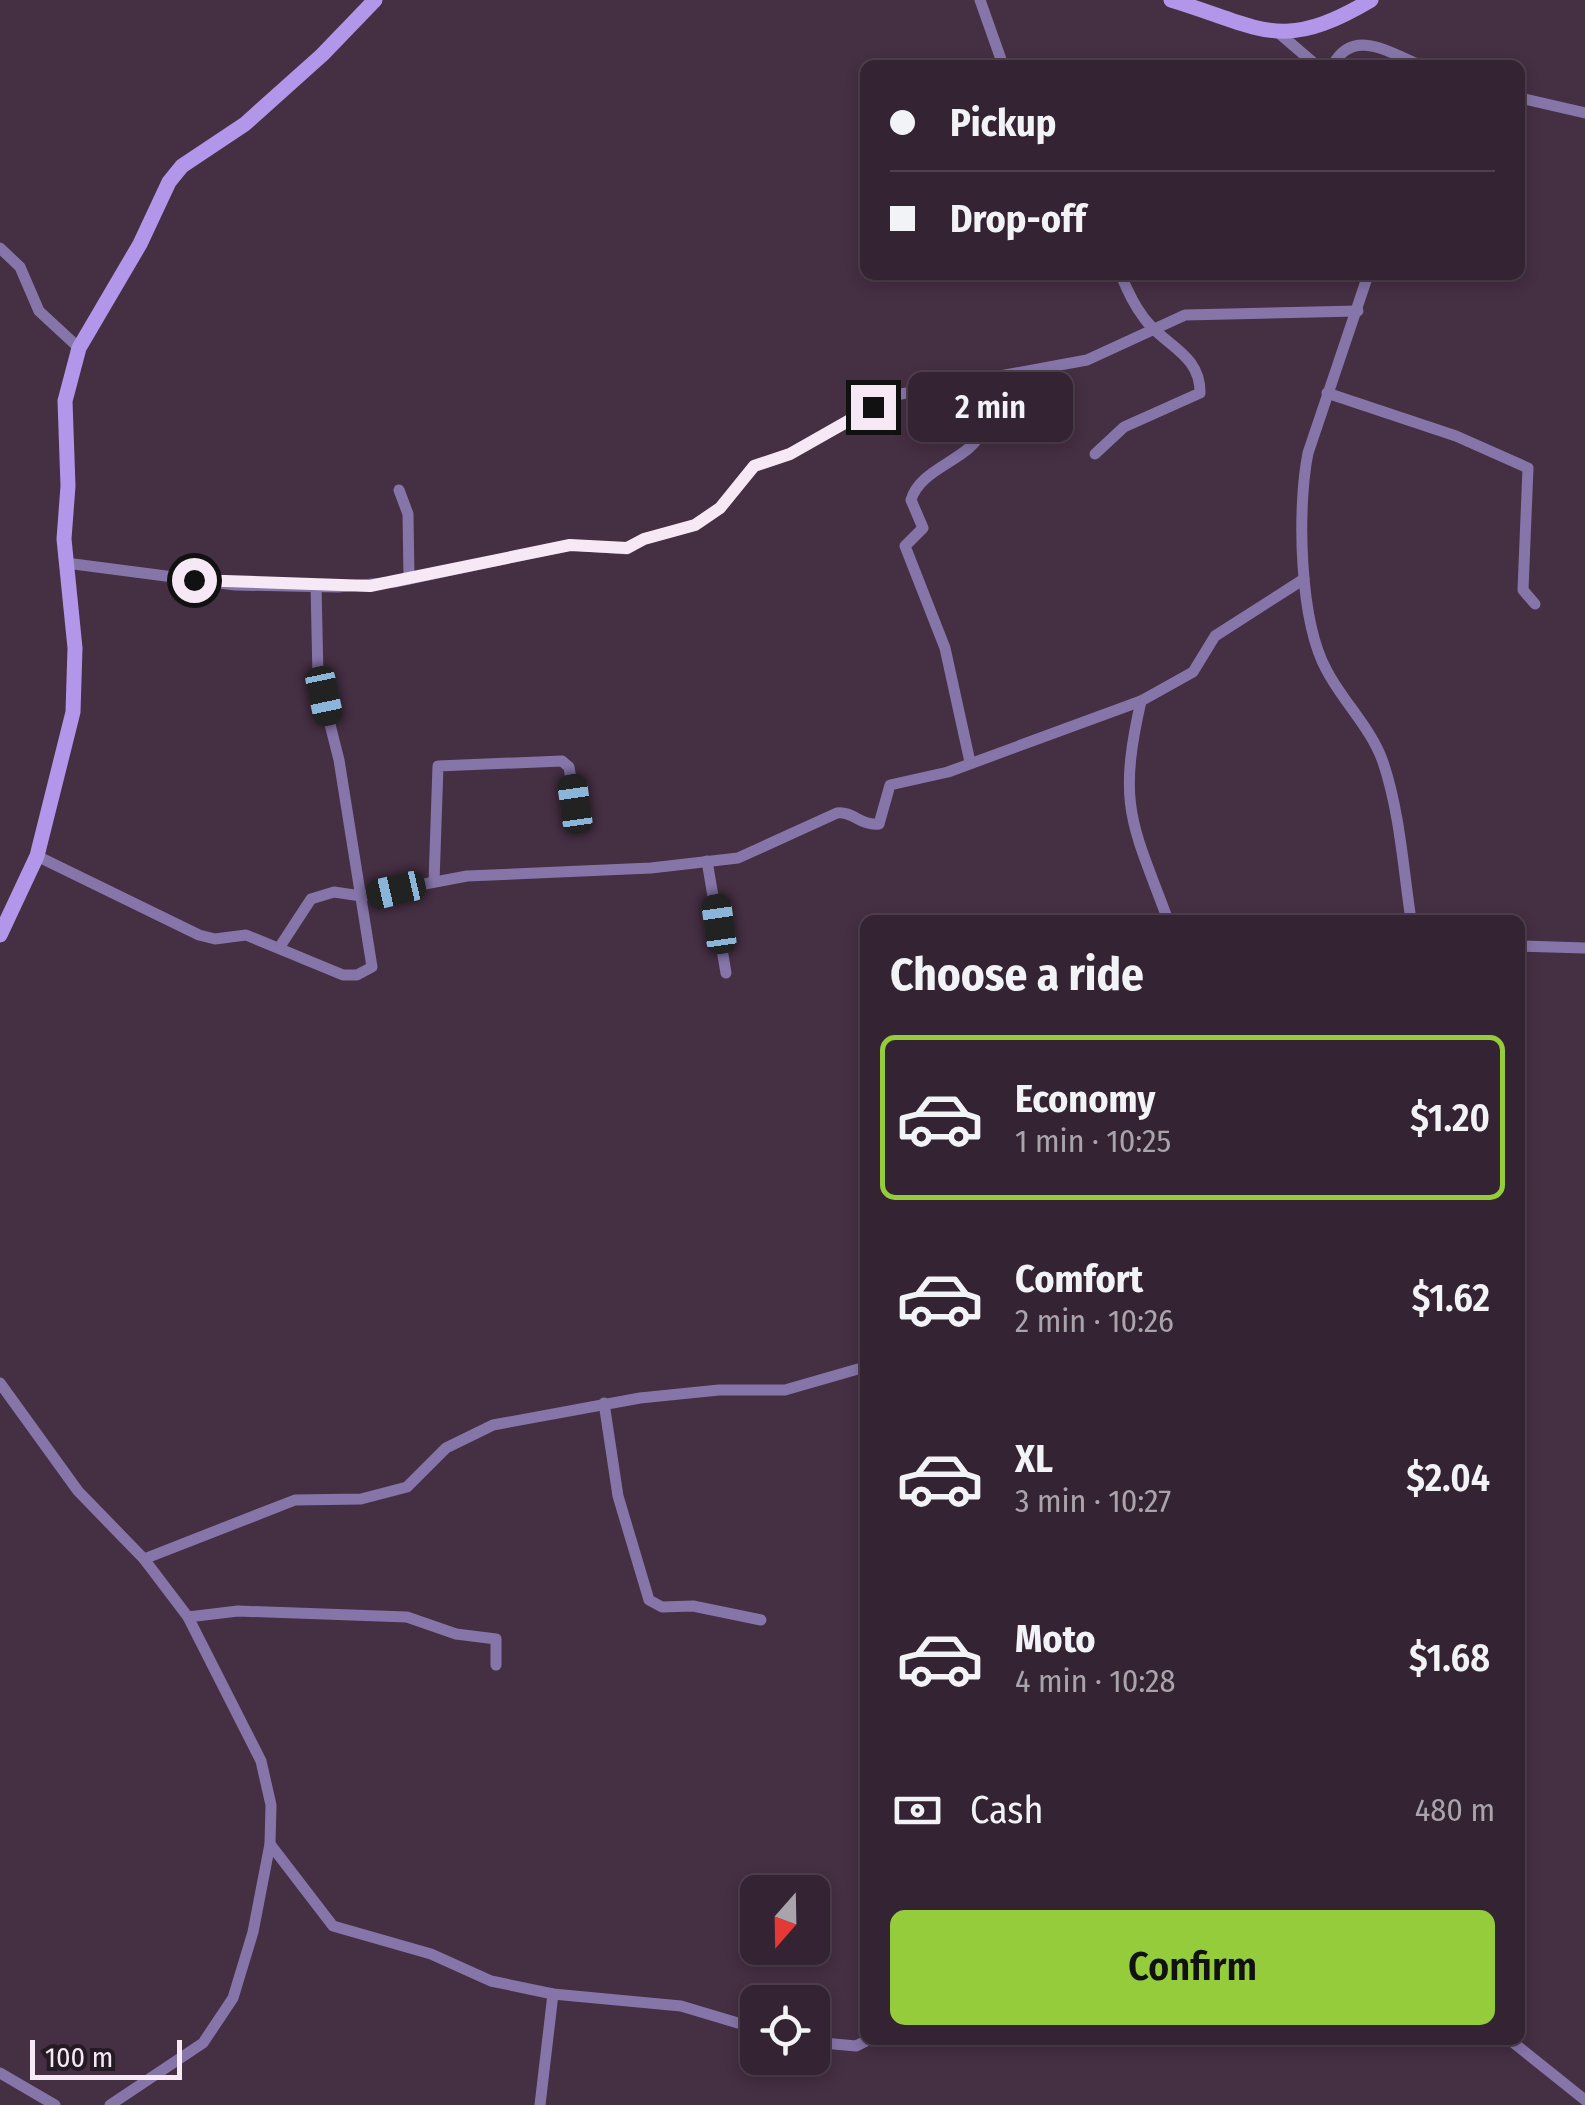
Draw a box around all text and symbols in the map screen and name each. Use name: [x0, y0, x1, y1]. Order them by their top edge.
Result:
text: Pickup: [950, 100, 1056, 146]
text: Drop-off: [950, 196, 1086, 242]
callout: 2 min: [908, 372, 1073, 442]
route end: [851, 385, 896, 430]
text: 2 min: [955, 388, 1026, 426]
route start: [172, 558, 217, 603]
car: [303, 664, 345, 728]
car: [556, 772, 594, 836]
car: [363, 869, 429, 911]
car: [700, 892, 738, 956]
text: Choose a ride: [890, 948, 1144, 1002]
icon: car: [895, 1073, 985, 1163]
text: Economy: [1015, 1076, 1155, 1122]
text: $1.20: [1410, 1095, 1490, 1141]
text: 1 min · 10:25: [1015, 1122, 1171, 1160]
icon: car: [895, 1253, 985, 1343]
text: Comfort: [1015, 1256, 1143, 1302]
text: $1.62: [1412, 1275, 1490, 1321]
text: 2 min · 10:26: [1015, 1302, 1174, 1340]
icon: car: [895, 1433, 985, 1523]
text: XL: [1015, 1436, 1053, 1482]
text: $2.04: [1406, 1455, 1490, 1501]
text: 3 min · 10:27: [1015, 1482, 1171, 1520]
icon: car: [895, 1613, 985, 1703]
text: Moto: [1015, 1616, 1096, 1662]
text: $1.68: [1409, 1635, 1490, 1681]
text: 4 min · 10:28: [1015, 1662, 1175, 1700]
icon: cash: [890, 1783, 945, 1838]
text: Cash: [970, 1787, 1044, 1833]
text: 480 m: [1415, 1791, 1495, 1829]
north arrow: [740, 1875, 830, 1965]
map controls: [740, 1875, 830, 2075]
button: Confirm: [890, 1910, 1495, 2025]
button: locate: [740, 1985, 830, 2075]
scale bar: [30, 2035, 182, 2080]
text: 100 m: [45, 2041, 113, 2074]

